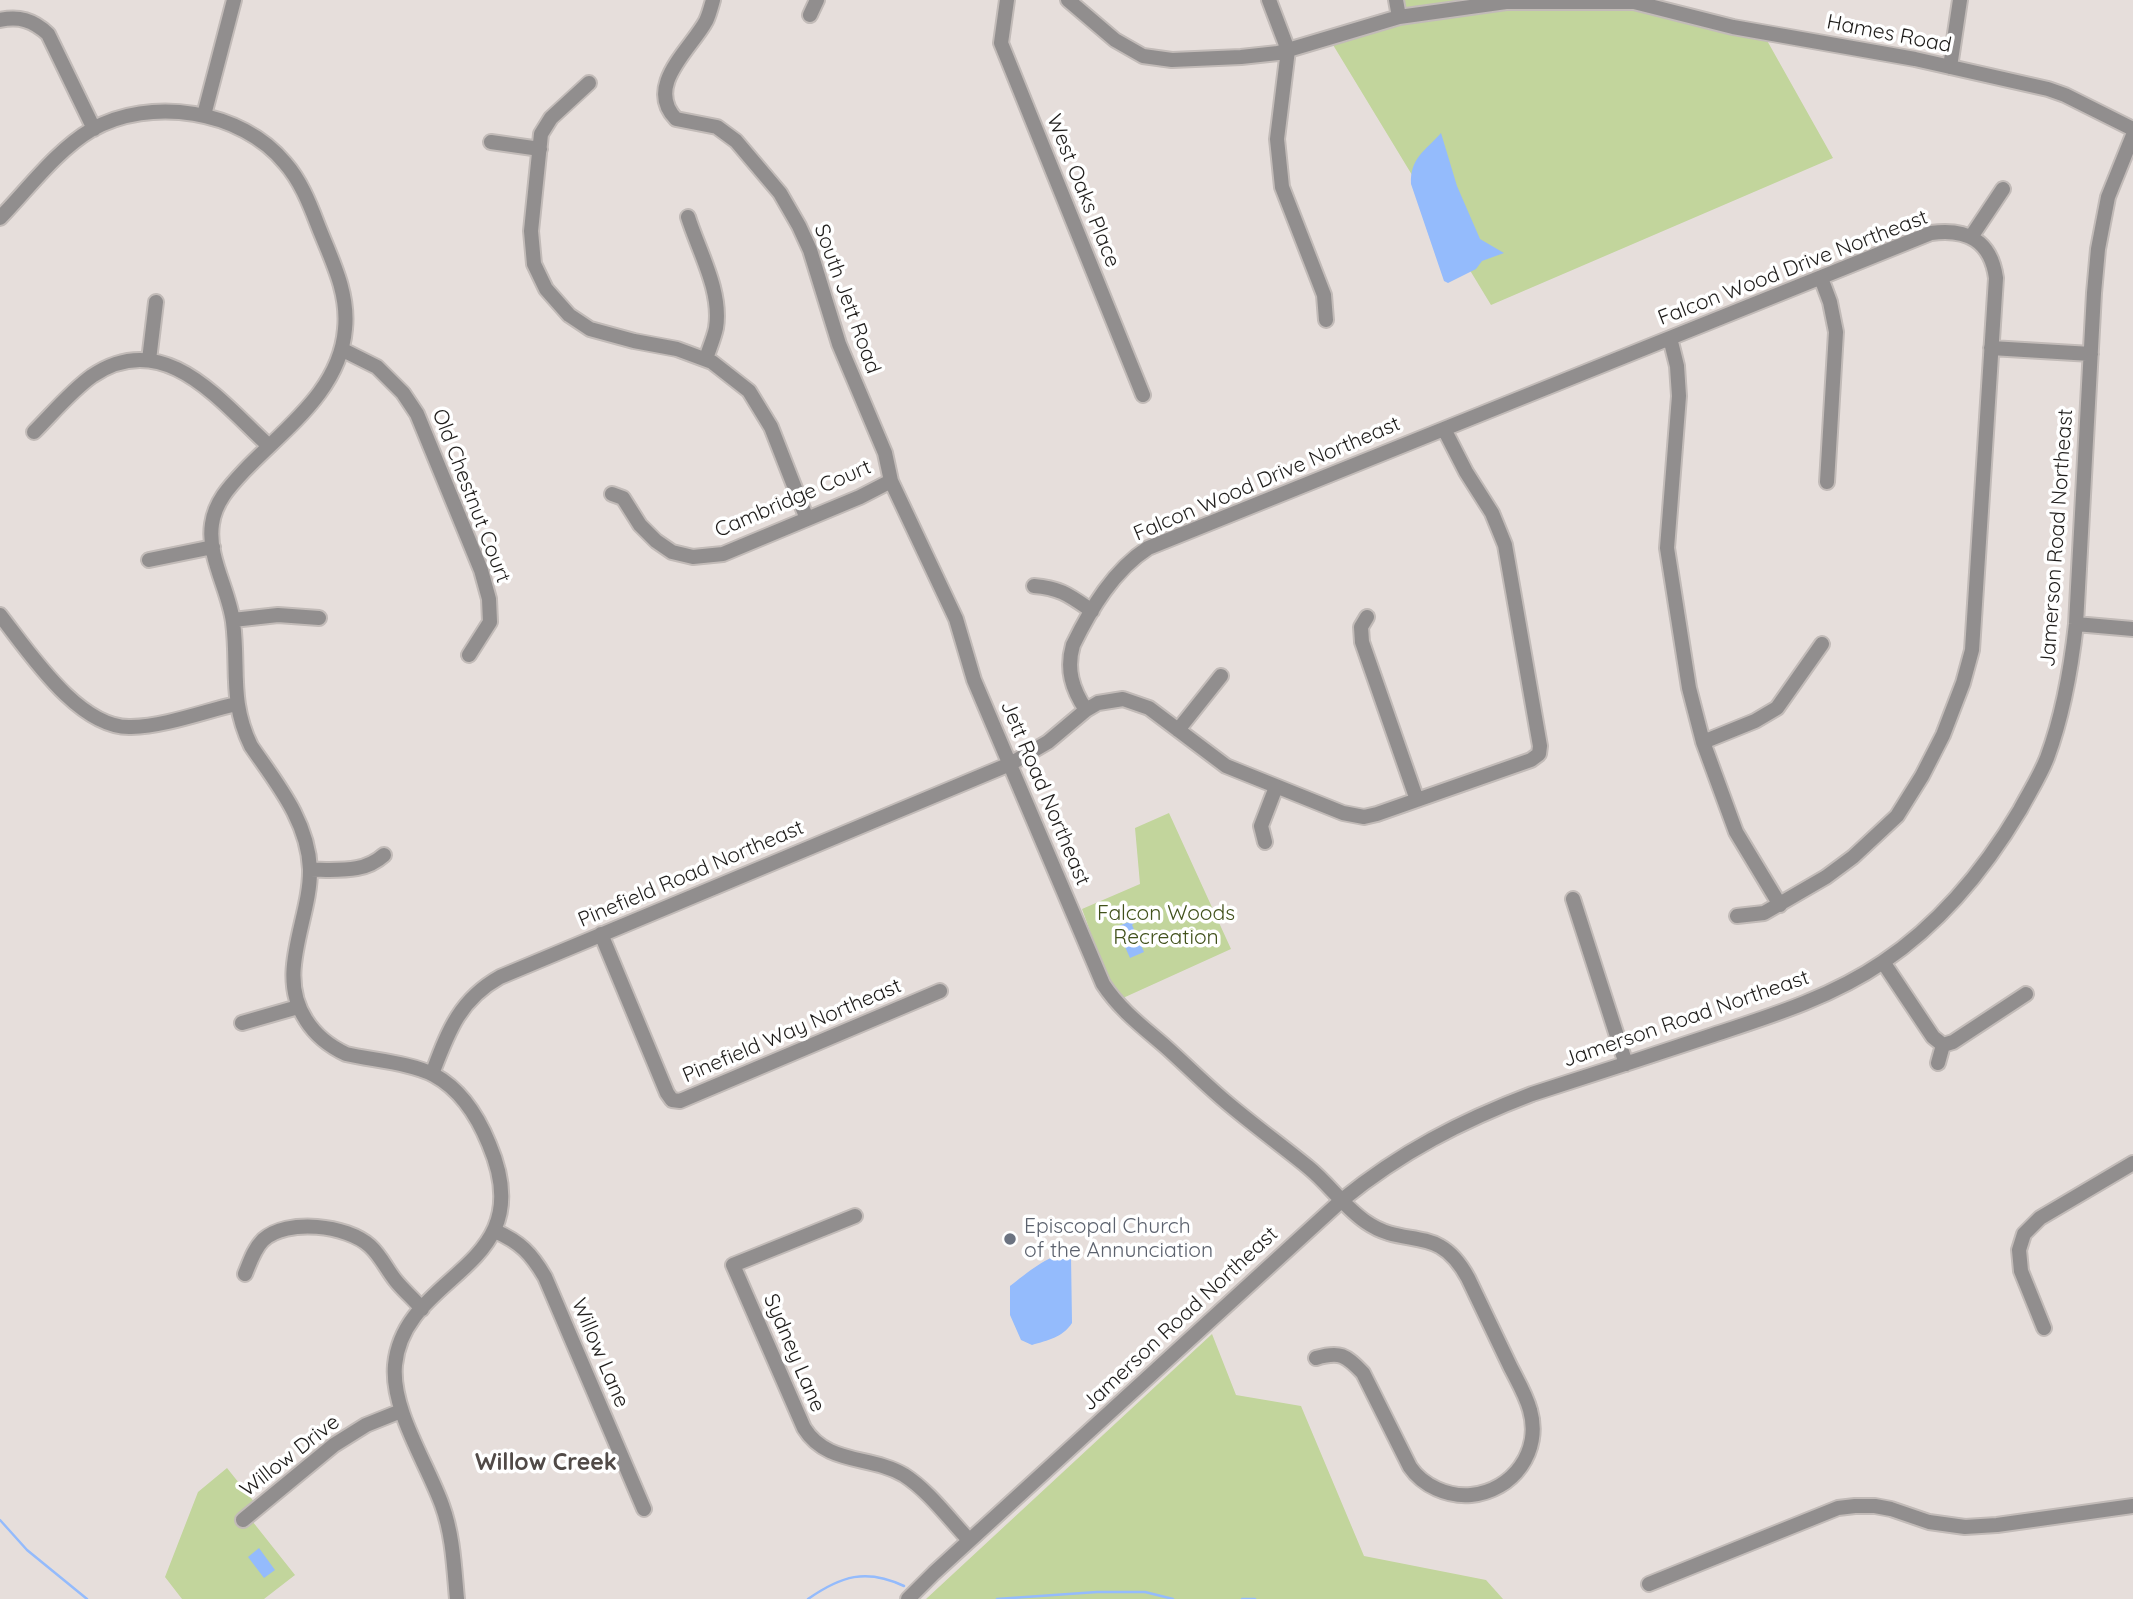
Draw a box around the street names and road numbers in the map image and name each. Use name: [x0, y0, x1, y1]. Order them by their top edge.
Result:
street label: Hames Road: [1824, 10, 1954, 58]
street label: West Oaks Place: [1041, 111, 1125, 271]
street label: Falcon Wood Drive Northeast: [1654, 205, 1932, 331]
street label: South Jett Road: [808, 221, 886, 377]
street label: Old Chestnut Court: [426, 406, 516, 586]
street label: Jamerson Road Northeast: [2035, 408, 2079, 668]
street label: Falcon Wood Drive Northeast: [1130, 411, 1404, 547]
street label: Cambridge Court: [711, 455, 875, 543]
street label: Jett Road Northeast: [995, 697, 1095, 889]
street label: Pinefield Road Northeast: [574, 815, 808, 933]
street label: Jamerson Road Northeast: [1560, 965, 1812, 1073]
street label: Pinefield Way Northeast: [679, 973, 905, 1089]
street label: Jamerson Road Northeast: [1077, 1222, 1283, 1416]
street label: Sydney Lane: [758, 1290, 830, 1416]
street label: Willow Lane: [566, 1295, 634, 1411]
street label: Willow Drive: [235, 1409, 345, 1503]

